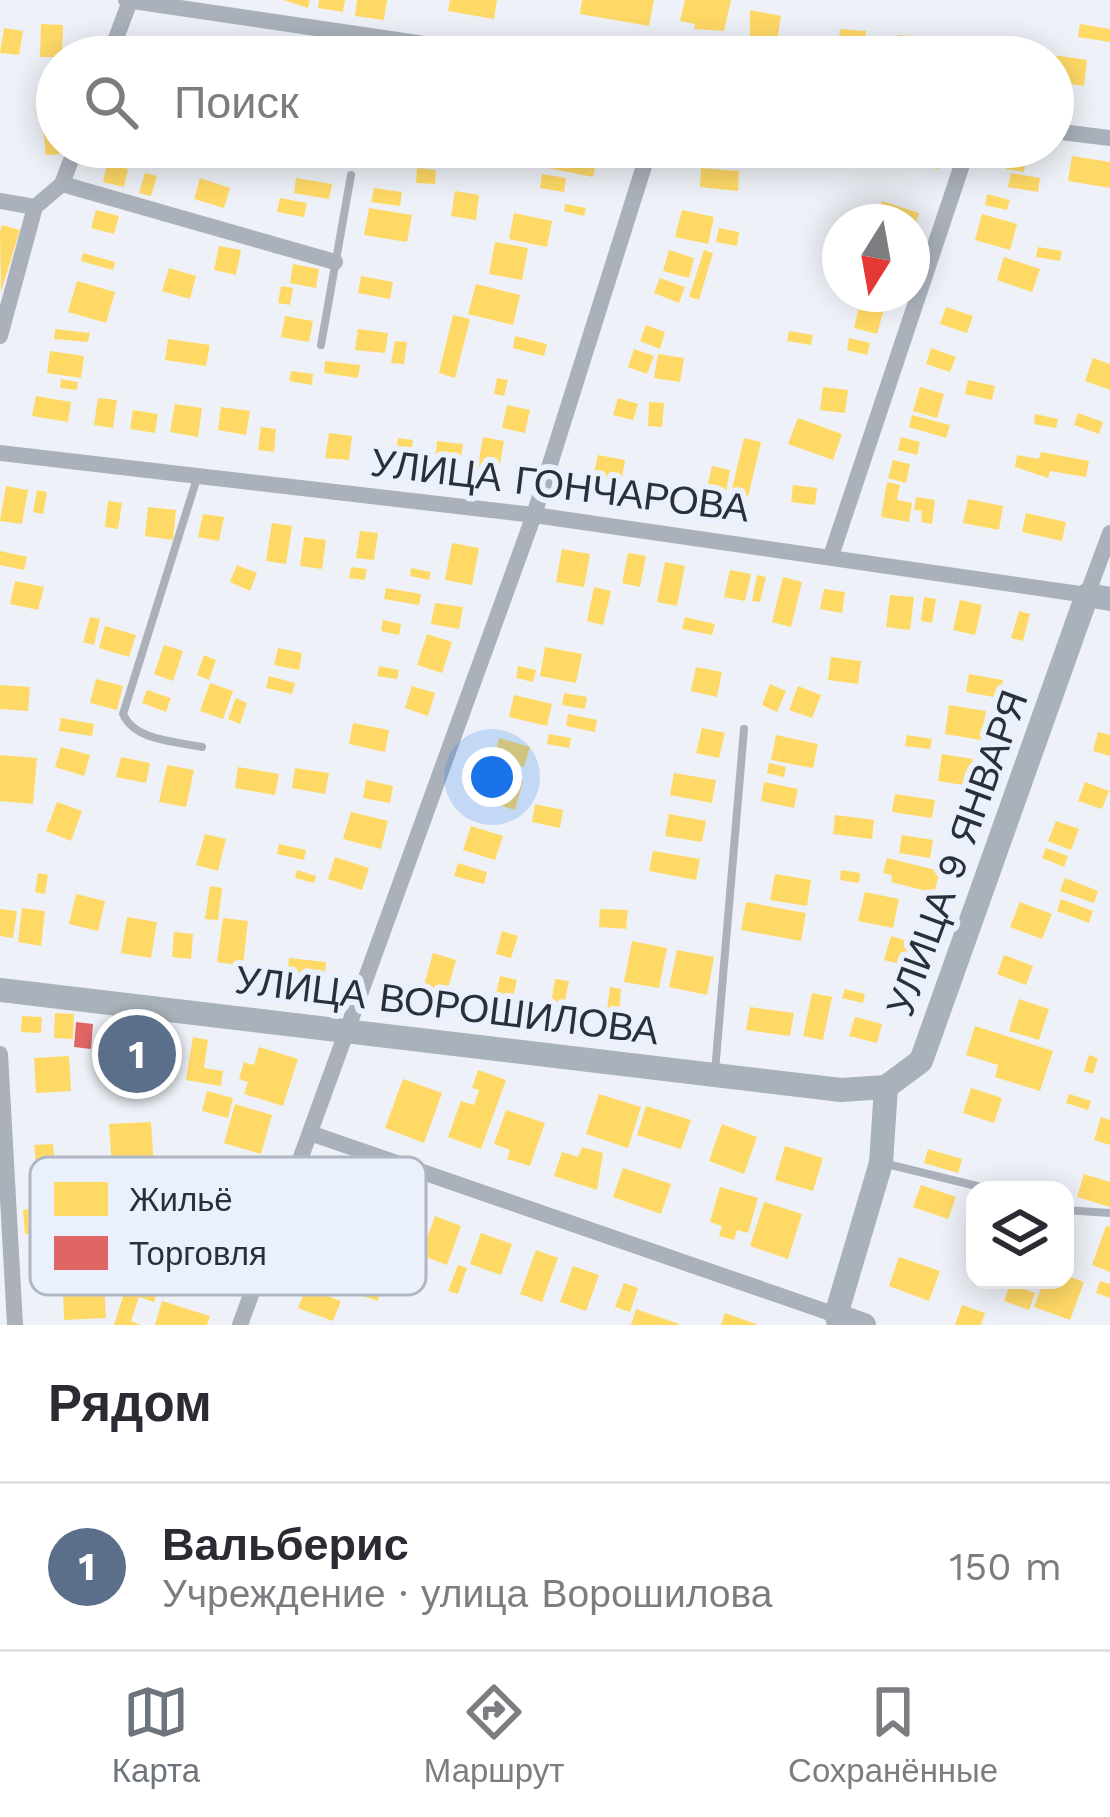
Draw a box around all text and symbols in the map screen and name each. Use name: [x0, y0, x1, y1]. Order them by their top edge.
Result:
search box: [36, 36, 1074, 168]
icon: search: [78, 69, 144, 135]
text: Поиск: [174, 76, 299, 129]
north arrow: [822, 204, 930, 312]
street label: УЛИЦА ГОНЧАРОВА: [368, 439, 752, 531]
street label: УЛИЦА 9 ЯНВАРЯ: [877, 684, 1037, 1022]
your location: [462, 747, 522, 807]
street label: УЛИЦА ВОРОШИЛОВА: [233, 957, 661, 1053]
pin: 1: [98, 1009, 176, 1099]
legend: [30, 1157, 426, 1295]
text: Жильё: [129, 1180, 233, 1219]
map controls: [966, 1181, 1074, 1289]
button: layers: [966, 1181, 1074, 1289]
text: Торговля: [129, 1234, 267, 1273]
text: Рядом: [48, 1374, 212, 1433]
text: Вальберис: [162, 1518, 409, 1571]
text: 1: [79, 1544, 95, 1589]
text: 150 m: [949, 1544, 1062, 1589]
text: Учреждение · улица Ворошилова: [162, 1571, 773, 1616]
tab: Карта: [112, 1679, 200, 1790]
tab: Маршрут: [424, 1679, 564, 1790]
tab: Сохранённые: [788, 1679, 998, 1790]

